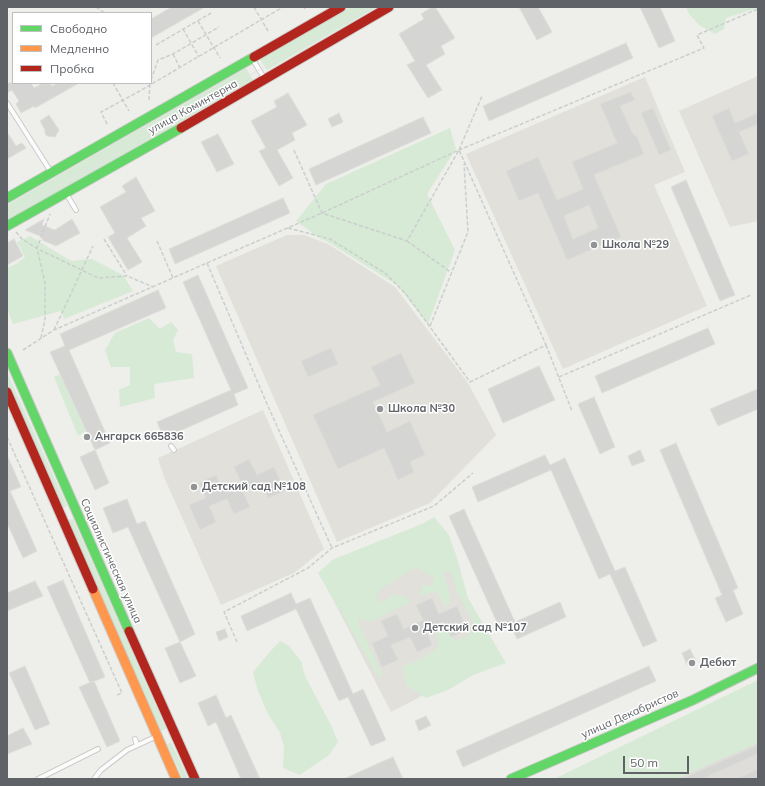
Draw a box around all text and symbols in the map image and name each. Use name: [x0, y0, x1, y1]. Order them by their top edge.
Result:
legend: [12, 12, 152, 84]
text: Свободно: [50, 21, 107, 36]
text: Медленно: [50, 41, 109, 56]
text: Пробка: [50, 61, 94, 76]
street label: улица Коминтерна: [146, 77, 240, 137]
place label: Школа №29: [602, 238, 669, 252]
marker: Школа №29: [589, 240, 599, 250]
place label: Школа №30: [388, 402, 455, 416]
marker: Школа №30: [375, 404, 385, 414]
place label: Ангарск 665836: [95, 430, 184, 444]
marker: Ангарск 665836: [82, 432, 92, 442]
place label: Детский сад №108: [202, 480, 306, 494]
marker: Детский сад №108: [189, 482, 199, 492]
street label: Социалистическая улица: [77, 497, 145, 625]
place label: Детский сад №107: [423, 621, 527, 635]
marker: Детский сад №107: [410, 623, 420, 633]
place label: Дебют: [700, 656, 736, 670]
marker: Дебют: [687, 658, 697, 668]
street label: улица Декабристов: [579, 687, 681, 741]
scale bar: [625, 748, 691, 774]
text: 50 m: [630, 755, 658, 770]

